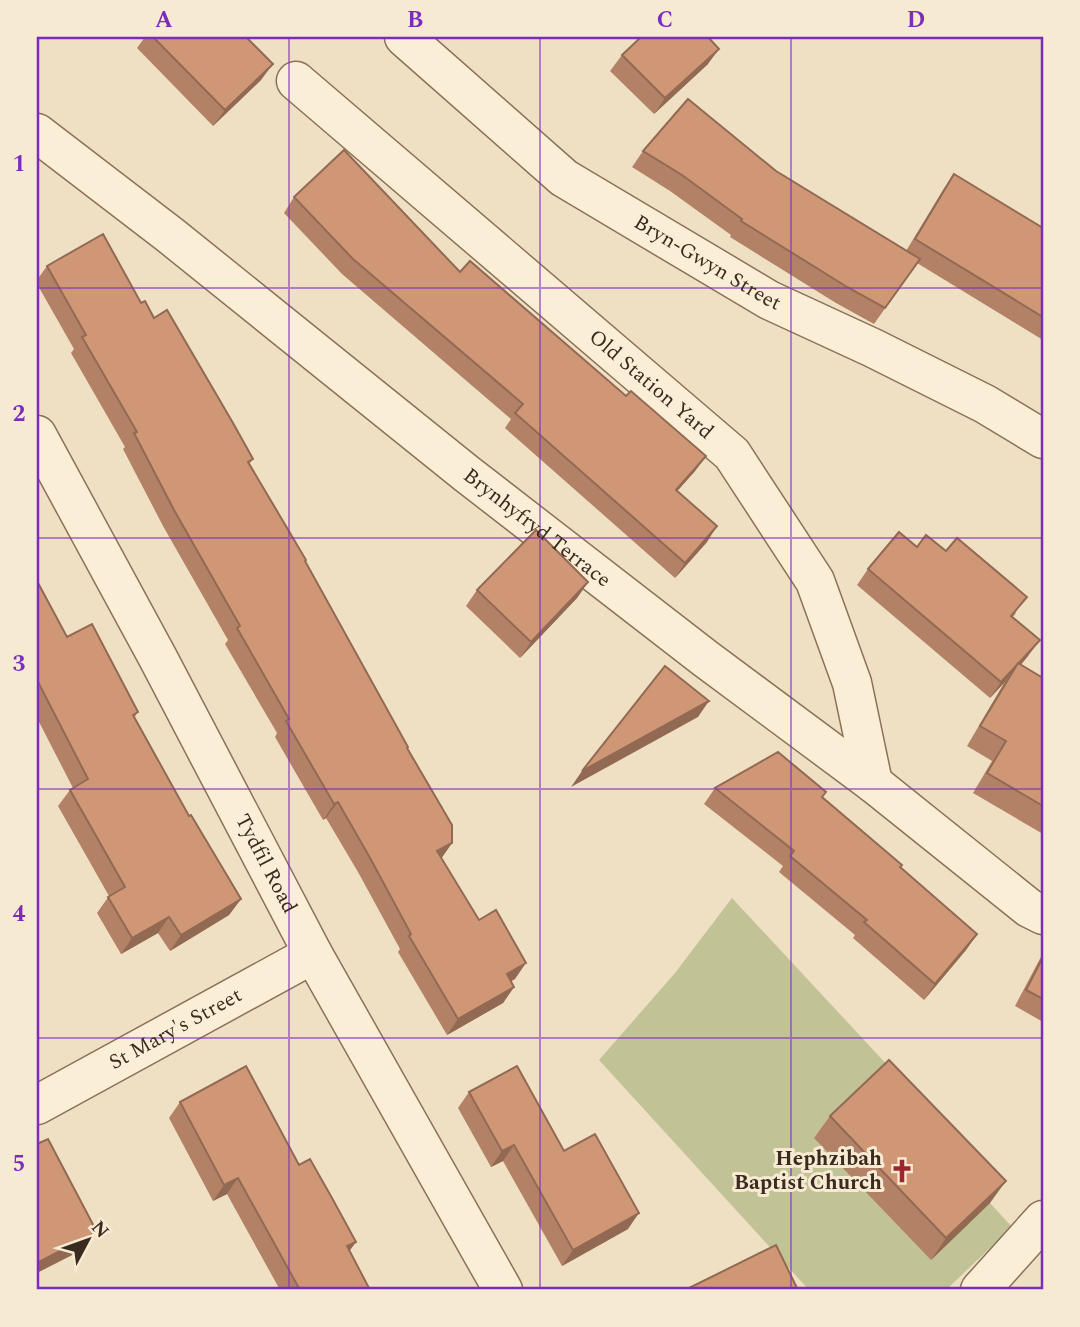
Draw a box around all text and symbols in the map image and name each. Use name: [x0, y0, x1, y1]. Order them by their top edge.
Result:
text: A: [155, 3, 173, 38]
text: B: [407, 3, 423, 38]
text: C: [657, 3, 673, 38]
text: D: [907, 3, 925, 38]
text: 1: [13, 147, 25, 182]
street label: Bryn-Gwyn Street: [627, 207, 786, 319]
street label: Old Station Yard: [581, 322, 721, 447]
text: 2: [13, 397, 26, 432]
street label: Brynhyfryd Terrace: [456, 460, 618, 596]
text: 3: [13, 647, 26, 682]
street label: Tydfil Road: [226, 808, 305, 919]
text: 4: [13, 897, 26, 932]
street label: St Mary's Street: [103, 980, 248, 1079]
place label: Hephzibah Baptist Church: [734, 1143, 882, 1199]
text: 5: [13, 1147, 25, 1182]
church icon: Hephzibah Baptist Church: [888, 1157, 916, 1185]
north arrow: [52, 1204, 122, 1274]
text: N: [84, 1214, 116, 1245]

